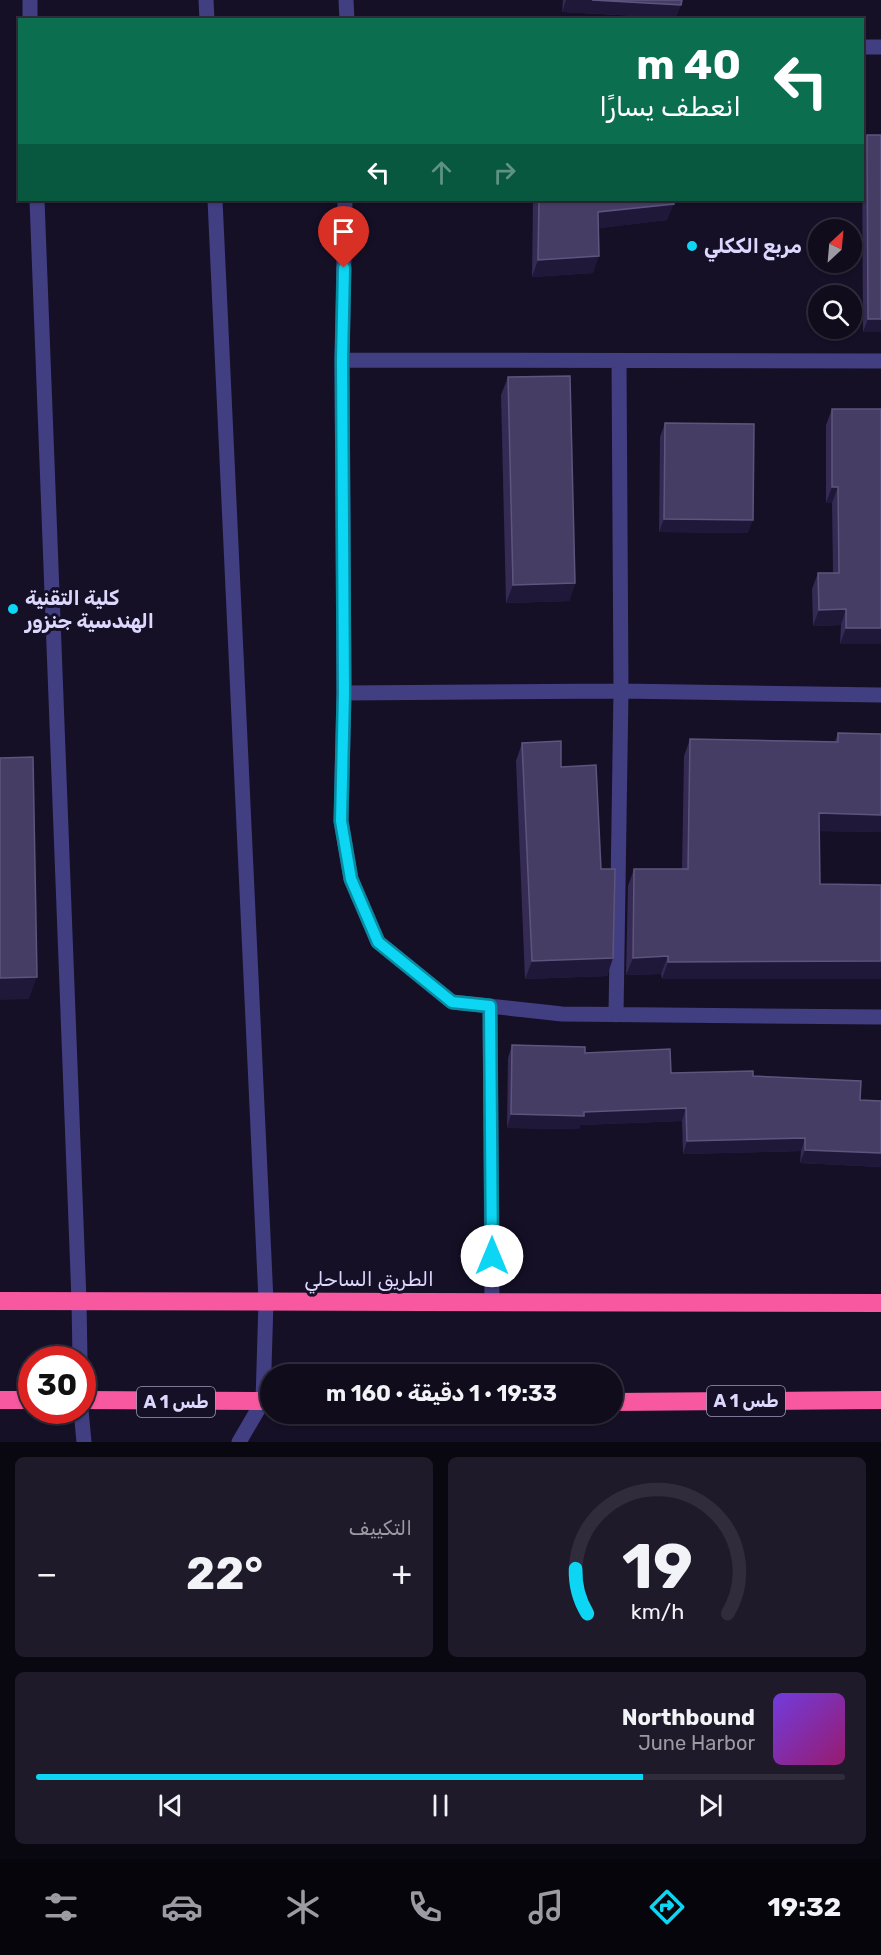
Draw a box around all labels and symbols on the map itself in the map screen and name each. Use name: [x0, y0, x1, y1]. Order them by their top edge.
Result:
pin: [318, 206, 369, 268]
north arrow: [808, 219, 862, 273]
place label: مربع الككلي: [704, 234, 802, 262]
marker: مربع الككلي: [685, 239, 699, 253]
place label: كلية التقنية الهندسية جنزور: [24, 586, 154, 633]
marker: كلية التقنية الهندسية جنزور: [6, 602, 20, 616]
position arrow: [460, 1224, 524, 1288]
street label: الطريق الساحلي: [304, 1267, 434, 1294]
speed limit sign: 30: [18, 1346, 96, 1424]
road number: A 1 طس: [707, 1386, 785, 1416]
road number: A 1 طس: [137, 1387, 215, 1417]

